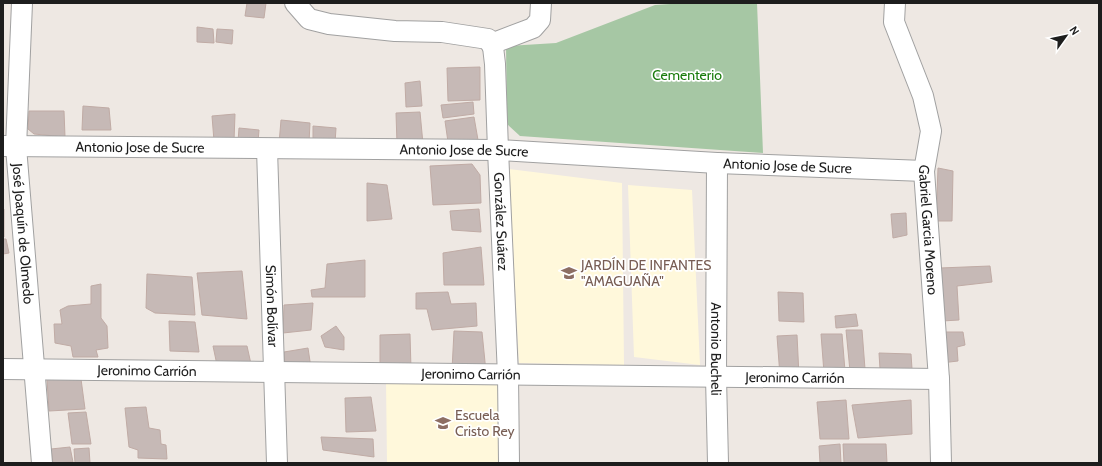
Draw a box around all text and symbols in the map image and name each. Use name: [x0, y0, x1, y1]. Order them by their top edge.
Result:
north arrow: [1046, 16, 1086, 56]
text: N: [1066, 23, 1082, 38]
park label: Cementerio: [652, 66, 722, 84]
street label: Antonio Jose de Sucre: [75, 138, 205, 157]
street label: Antonio Jose de Sucre: [399, 140, 529, 161]
street label: Antonio Jose de Sucre: [723, 154, 852, 177]
street label: José Joaquín de Olmedo: [8, 161, 38, 305]
street label: Gabriel Garcia Moreno: [915, 163, 942, 296]
street label: González Suárez: [490, 172, 512, 272]
place label: JARDÍN DE INFANTES "AMAGUAÑA": [580, 256, 711, 290]
street label: Simón Bolívar: [262, 264, 282, 348]
school or university icon: JARDÍN DE INFANTES "AMAGUAÑA": [560, 264, 578, 282]
street label: Antonio Bucheli: [707, 302, 725, 396]
street label: Jeronimo Carrión: [96, 361, 197, 380]
street label: Jeronimo Carrión: [420, 364, 521, 384]
street label: Jeronimo Carrión: [744, 368, 845, 387]
place label: Escuela Cristo Rey: [455, 406, 515, 440]
school or university icon: Escuela Cristo Rey: [434, 414, 452, 432]

